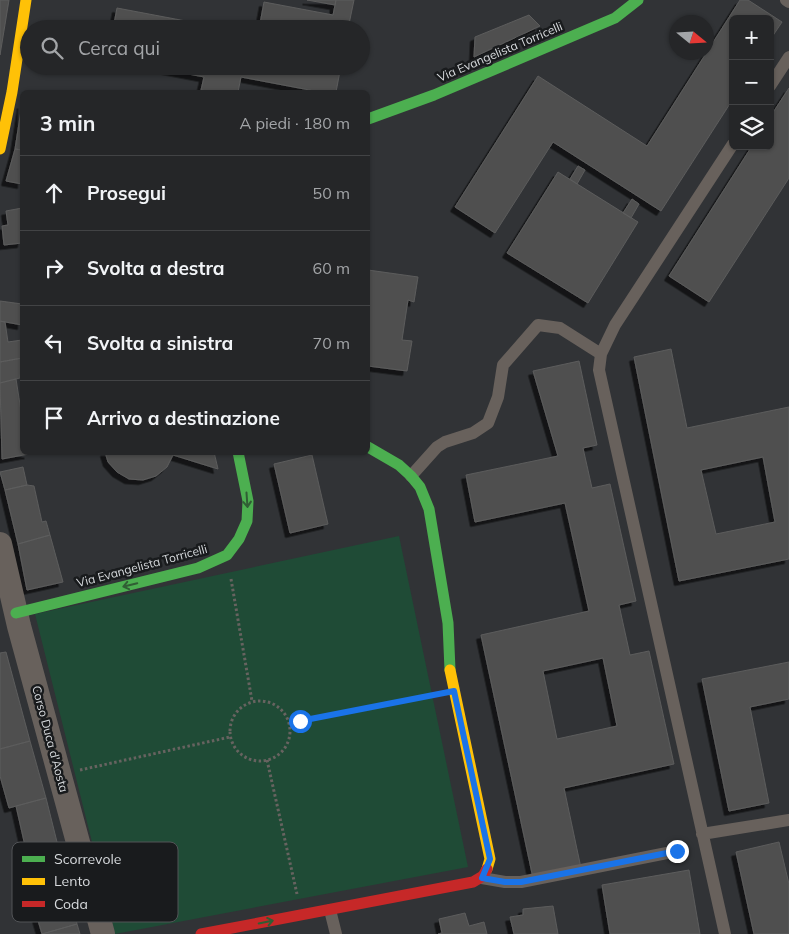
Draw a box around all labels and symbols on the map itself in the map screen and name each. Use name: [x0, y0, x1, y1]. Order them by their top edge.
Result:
north arrow: [669, 15, 714, 60]
street label: Via Evangelista Torricelli: [435, 18, 565, 85]
one-way arrow: [242, 492, 252, 508]
street label: Via Evangelista Torricelli: [75, 541, 209, 590]
one-way arrow: [122, 581, 138, 590]
street label: Corso Duca d'Aosta: [29, 684, 72, 794]
route start: [289, 710, 312, 733]
route end: [666, 840, 689, 863]
legend: [12, 842, 178, 922]
text: Scorrevole: [54, 850, 121, 868]
text: Lento: [54, 872, 90, 890]
text: Coda: [54, 895, 88, 913]
one-way arrow: [258, 916, 274, 926]

